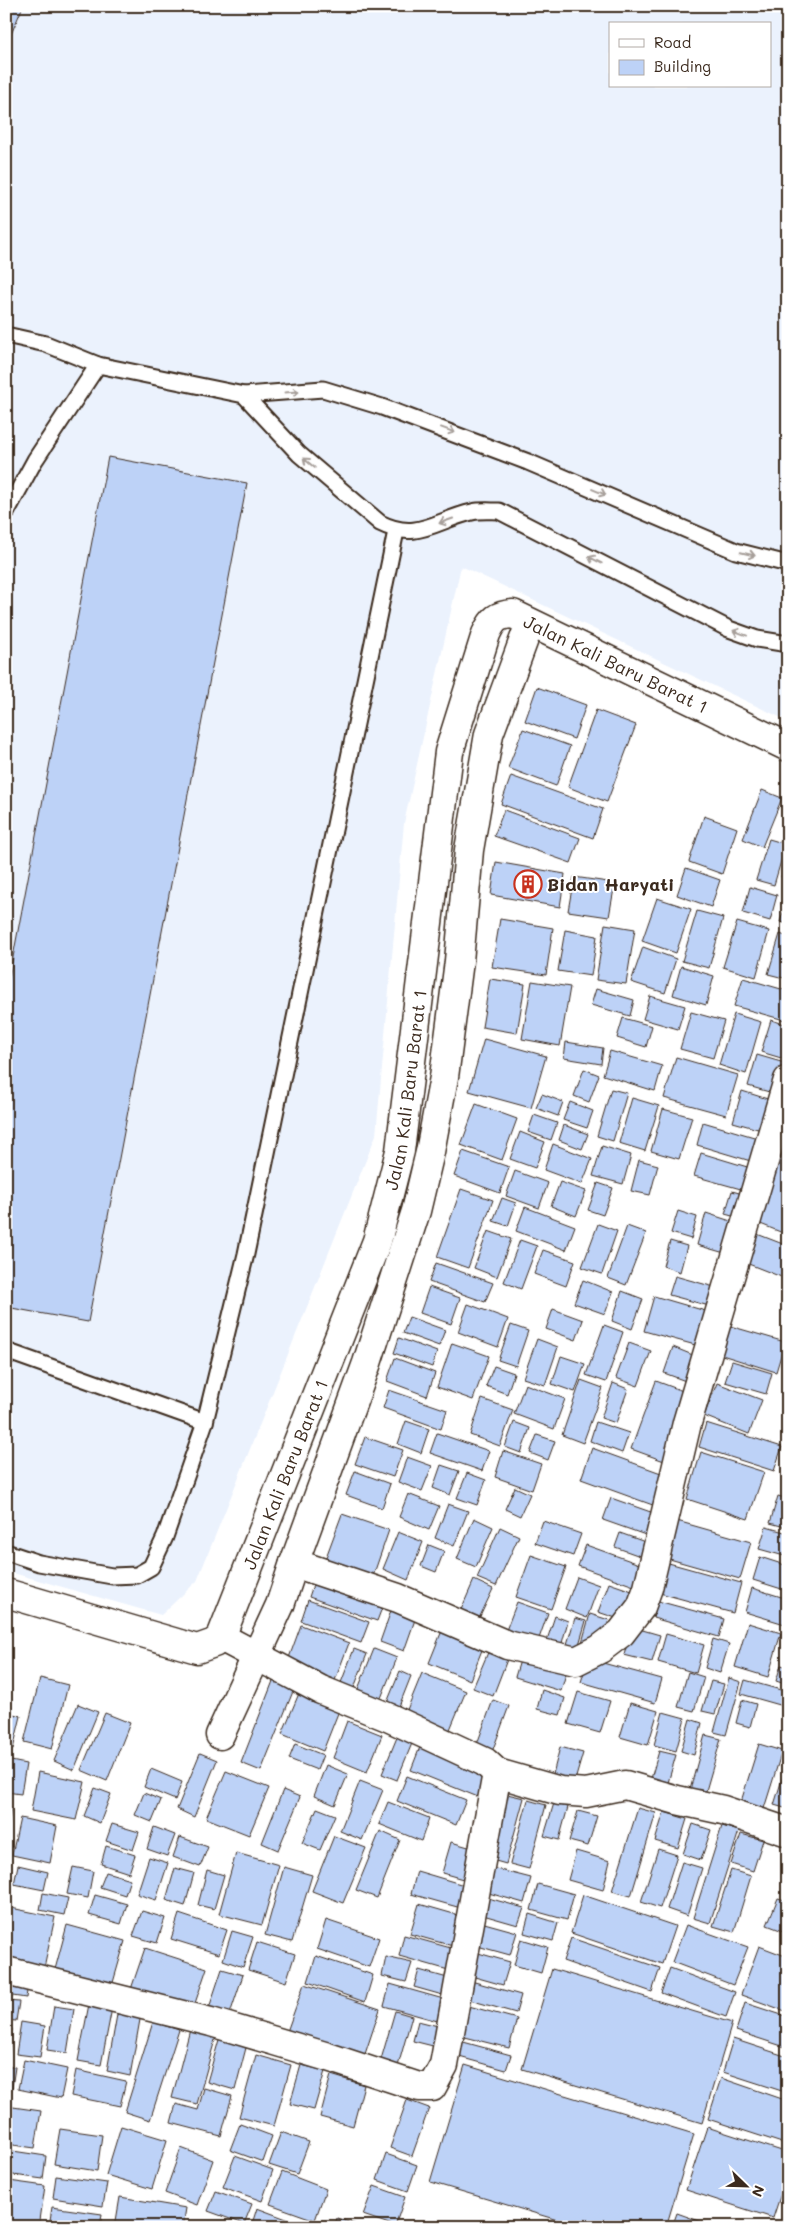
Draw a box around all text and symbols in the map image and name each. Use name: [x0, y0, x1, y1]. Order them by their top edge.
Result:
legend: [609, 22, 772, 88]
text: Road: [654, 32, 691, 52]
text: Building: [654, 56, 711, 76]
one-way arrow: [284, 387, 300, 396]
one-way arrow: [440, 426, 456, 435]
one-way arrow: [303, 458, 316, 469]
one-way arrow: [591, 489, 606, 498]
one-way arrow: [438, 516, 454, 526]
one-way arrow: [740, 550, 756, 559]
one-way arrow: [588, 555, 603, 564]
street label: Jalan Kali Baru Barat 1: [520, 609, 712, 719]
one-way arrow: [733, 628, 749, 637]
building icon: Bidan Haryati: [513, 869, 543, 899]
place label: Bidan Haryati: [547, 872, 674, 896]
street label: Jalan Kali Baru Barat 1: [379, 989, 432, 1193]
street label: Jalan Kali Baru Barat 1: [237, 1376, 333, 1573]
north arrow: [722, 2160, 772, 2210]
text: N: [748, 2183, 769, 2200]

